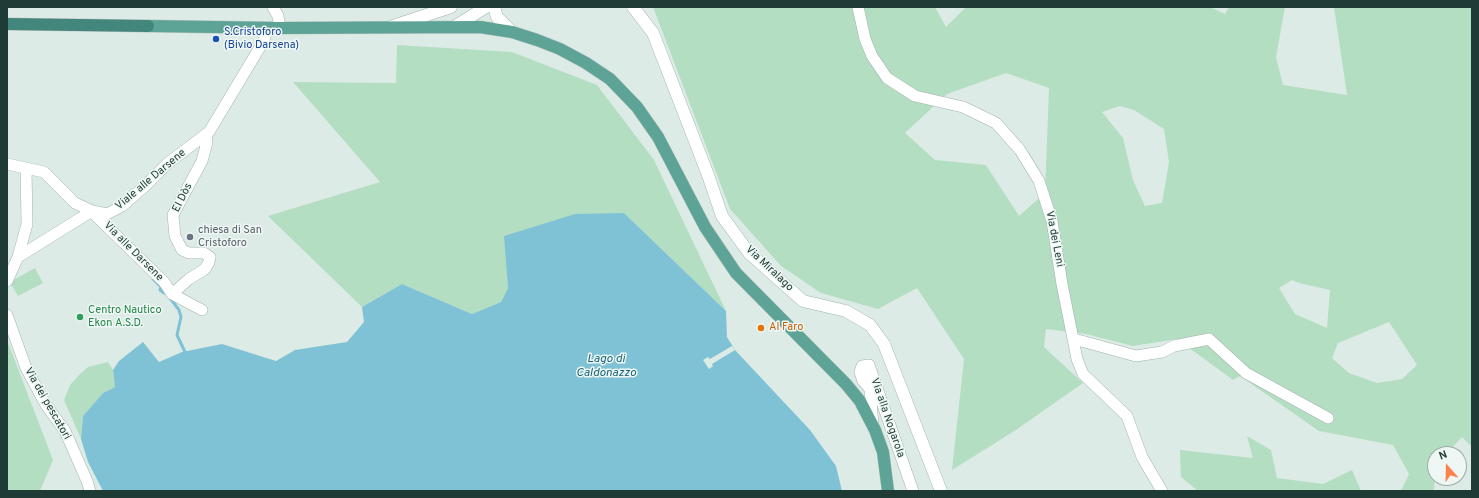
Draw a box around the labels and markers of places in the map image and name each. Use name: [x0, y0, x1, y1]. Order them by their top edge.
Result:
place label: S.Cristoforo (Bivio Darsena): [224, 26, 299, 52]
marker: S.Cristoforo (Bivio Darsena): [211, 34, 221, 44]
place label: chiesa di San Cristoforo: [198, 224, 262, 250]
marker: chiesa di San Cristoforo: [185, 232, 195, 242]
place label: Centro Nautico Ekon A.S.D.: [88, 304, 162, 330]
marker: Centro Nautico Ekon A.S.D.: [75, 312, 85, 322]
place label: Al Faro: [769, 321, 803, 335]
marker: Al Faro: [756, 323, 766, 333]

